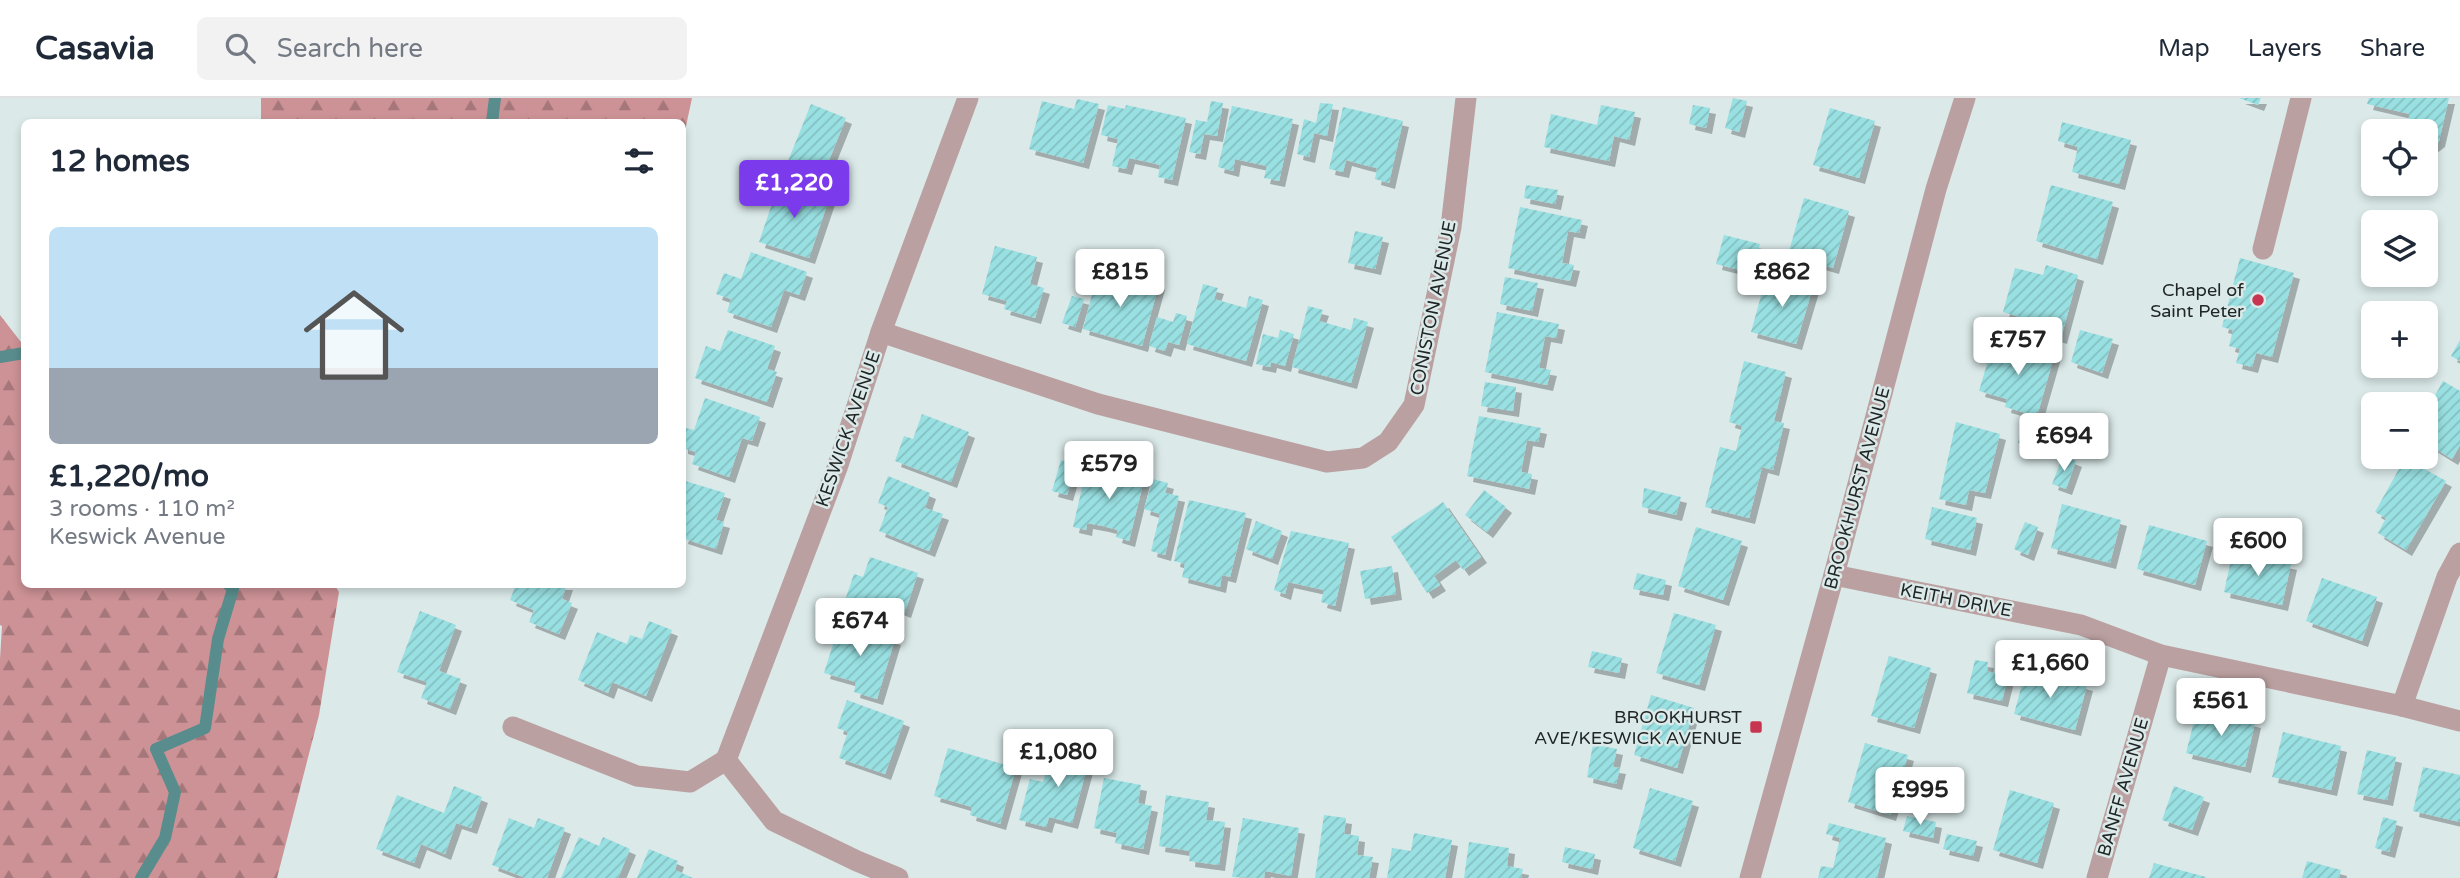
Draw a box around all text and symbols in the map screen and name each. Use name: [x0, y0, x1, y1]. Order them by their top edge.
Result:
search box: [197, 17, 687, 80]
text: Casavia: [35, 29, 155, 68]
icon: search: [221, 29, 259, 67]
text: Search here: [277, 33, 423, 64]
text: Map: [2158, 34, 2210, 63]
text: Layers: [2248, 34, 2322, 63]
text: Share: [2360, 34, 2425, 63]
map controls: [2361, 119, 2438, 469]
button: locate: [2361, 119, 2438, 196]
icon: filters: [620, 142, 658, 180]
text: 12 homes: [49, 143, 190, 180]
pin: £1,220: [737, 160, 851, 220]
text: £1,220: [755, 169, 833, 197]
button: layers: [2361, 210, 2438, 287]
street label: CONISTON AVENUE: [1405, 219, 1461, 397]
pin: £815: [1079, 250, 1161, 309]
pin: £862: [1741, 250, 1823, 309]
text: £815: [1091, 258, 1149, 286]
text: £862: [1753, 258, 1811, 286]
icon: home: [291, 272, 417, 398]
place label: Chapel of Saint Peter: [2150, 279, 2244, 322]
marker: Chapel of Saint Peter: [2250, 292, 2266, 308]
button: +: [2361, 301, 2438, 378]
pin: £757: [1977, 317, 2059, 377]
text: £757: [1989, 326, 2047, 354]
street label: KESWICK AVENUE: [811, 348, 885, 510]
street label: BROOKHURST AVENUE: [1819, 384, 1895, 592]
button: −: [2361, 392, 2438, 469]
pin: £694: [2023, 414, 2105, 473]
text: £694: [2035, 422, 2093, 450]
pin: £579: [1068, 442, 1150, 501]
text: £579: [1080, 450, 1138, 478]
text: £1,220/mo: [49, 458, 209, 495]
text: 3 rooms · 110 m²: [49, 495, 235, 523]
pin: £600: [2217, 518, 2299, 578]
text: Keswick Avenue: [49, 523, 225, 551]
text: £600: [2229, 527, 2287, 555]
street label: KEITH DRIVE: [1898, 578, 2014, 622]
pin: £674: [819, 598, 901, 658]
text: £674: [831, 607, 889, 635]
pin: £1,660: [1993, 640, 2107, 700]
text: £1,660: [2011, 649, 2089, 677]
pin: £561: [2180, 678, 2262, 738]
text: £561: [2192, 687, 2250, 715]
place label: BROOKHURST AVE/KESWICK AVENUE: [1534, 706, 1742, 749]
street label: BANFF AVENUE: [2093, 715, 2153, 859]
marker: BROOKHURST AVE/KESWICK AVENUE: [1748, 719, 1764, 735]
pin: £1,080: [1001, 730, 1115, 789]
text: £1,080: [1019, 738, 1097, 766]
pin: £995: [1879, 768, 1961, 827]
text: £995: [1891, 776, 1949, 804]

